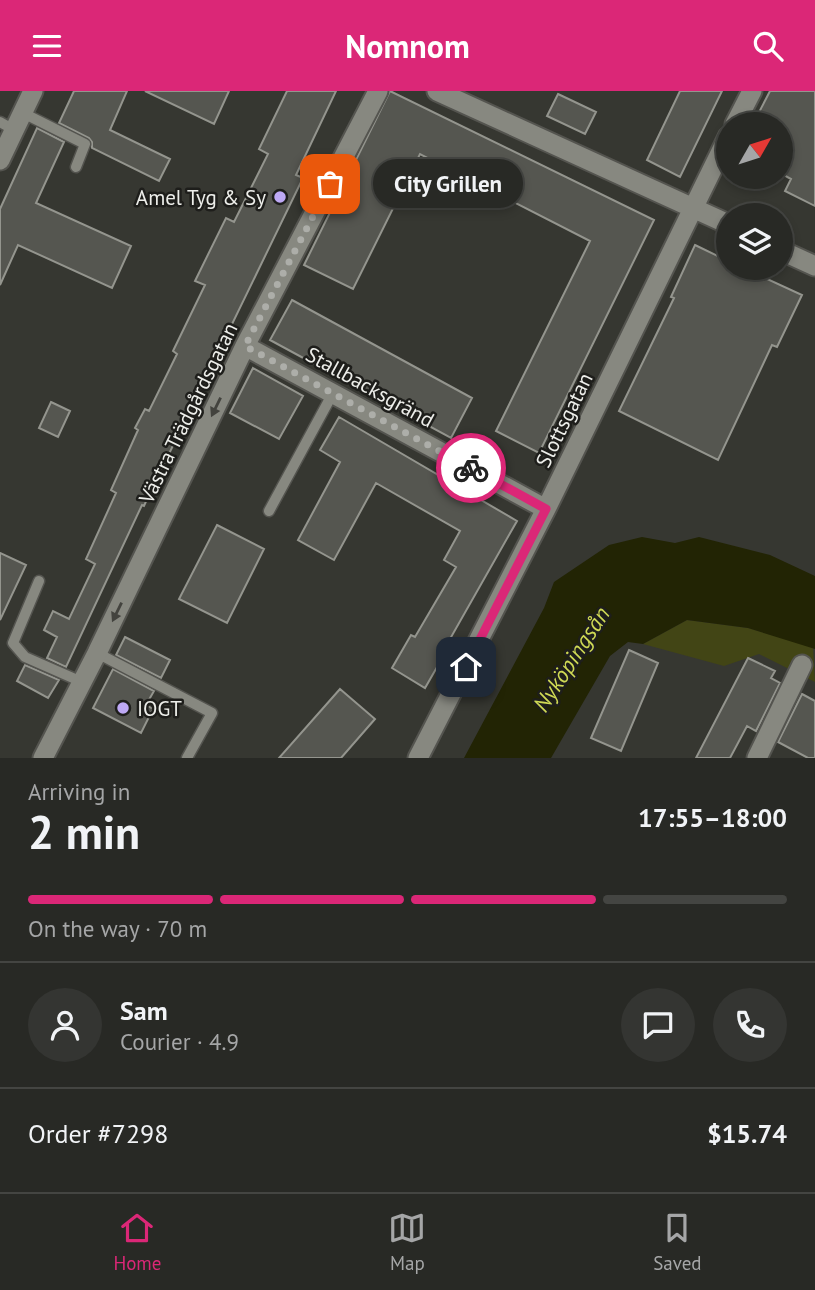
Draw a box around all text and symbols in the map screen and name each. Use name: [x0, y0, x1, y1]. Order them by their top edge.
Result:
text: Nomnom: [345, 25, 470, 67]
icon: menu: [28, 27, 66, 65]
icon: search: [749, 27, 787, 65]
north arrow: [716, 112, 793, 189]
map controls: [716, 112, 793, 280]
pin: [300, 154, 360, 214]
callout: City Grillen: [372, 159, 522, 209]
icon: bag: [311, 165, 349, 203]
text: City Grillen: [394, 169, 502, 198]
place label: Amel Tyg & Sy: [136, 184, 266, 211]
marker: Amel Tyg & Sy: [272, 189, 288, 205]
button: layers: [716, 203, 793, 280]
street label: Västra Trädgårdsgatan: [132, 318, 243, 509]
street label: Stallbacksgränd: [301, 341, 439, 433]
street label: Slottsgatan: [529, 368, 599, 472]
one-way arrow: [210, 397, 221, 417]
courier: [436, 433, 506, 503]
icon: bike: [452, 449, 490, 487]
water label: Nyköpingsån: [526, 601, 616, 717]
one-way arrow: [111, 602, 122, 622]
pin: [436, 637, 496, 697]
icon: home: [447, 648, 485, 686]
place label: IOGT: [137, 695, 182, 722]
marker: IOGT: [115, 700, 131, 716]
text: Arriving in: [28, 777, 130, 806]
text: 17:55–18:00: [638, 801, 787, 834]
text: 2 min: [28, 802, 140, 862]
text: On the way · 70 m: [28, 914, 207, 943]
button: person: [28, 988, 102, 1062]
button: chat: [621, 988, 695, 1062]
button: phone: [713, 988, 787, 1062]
text: Sam: [120, 994, 168, 1027]
text: Courier · 4.9: [120, 1027, 239, 1056]
text: Order #7298: [28, 1117, 168, 1150]
text: $15.74: [707, 1117, 787, 1150]
tab: Home: [113, 1209, 161, 1275]
tab: Map: [388, 1209, 426, 1275]
tab: Saved: [653, 1209, 702, 1275]

